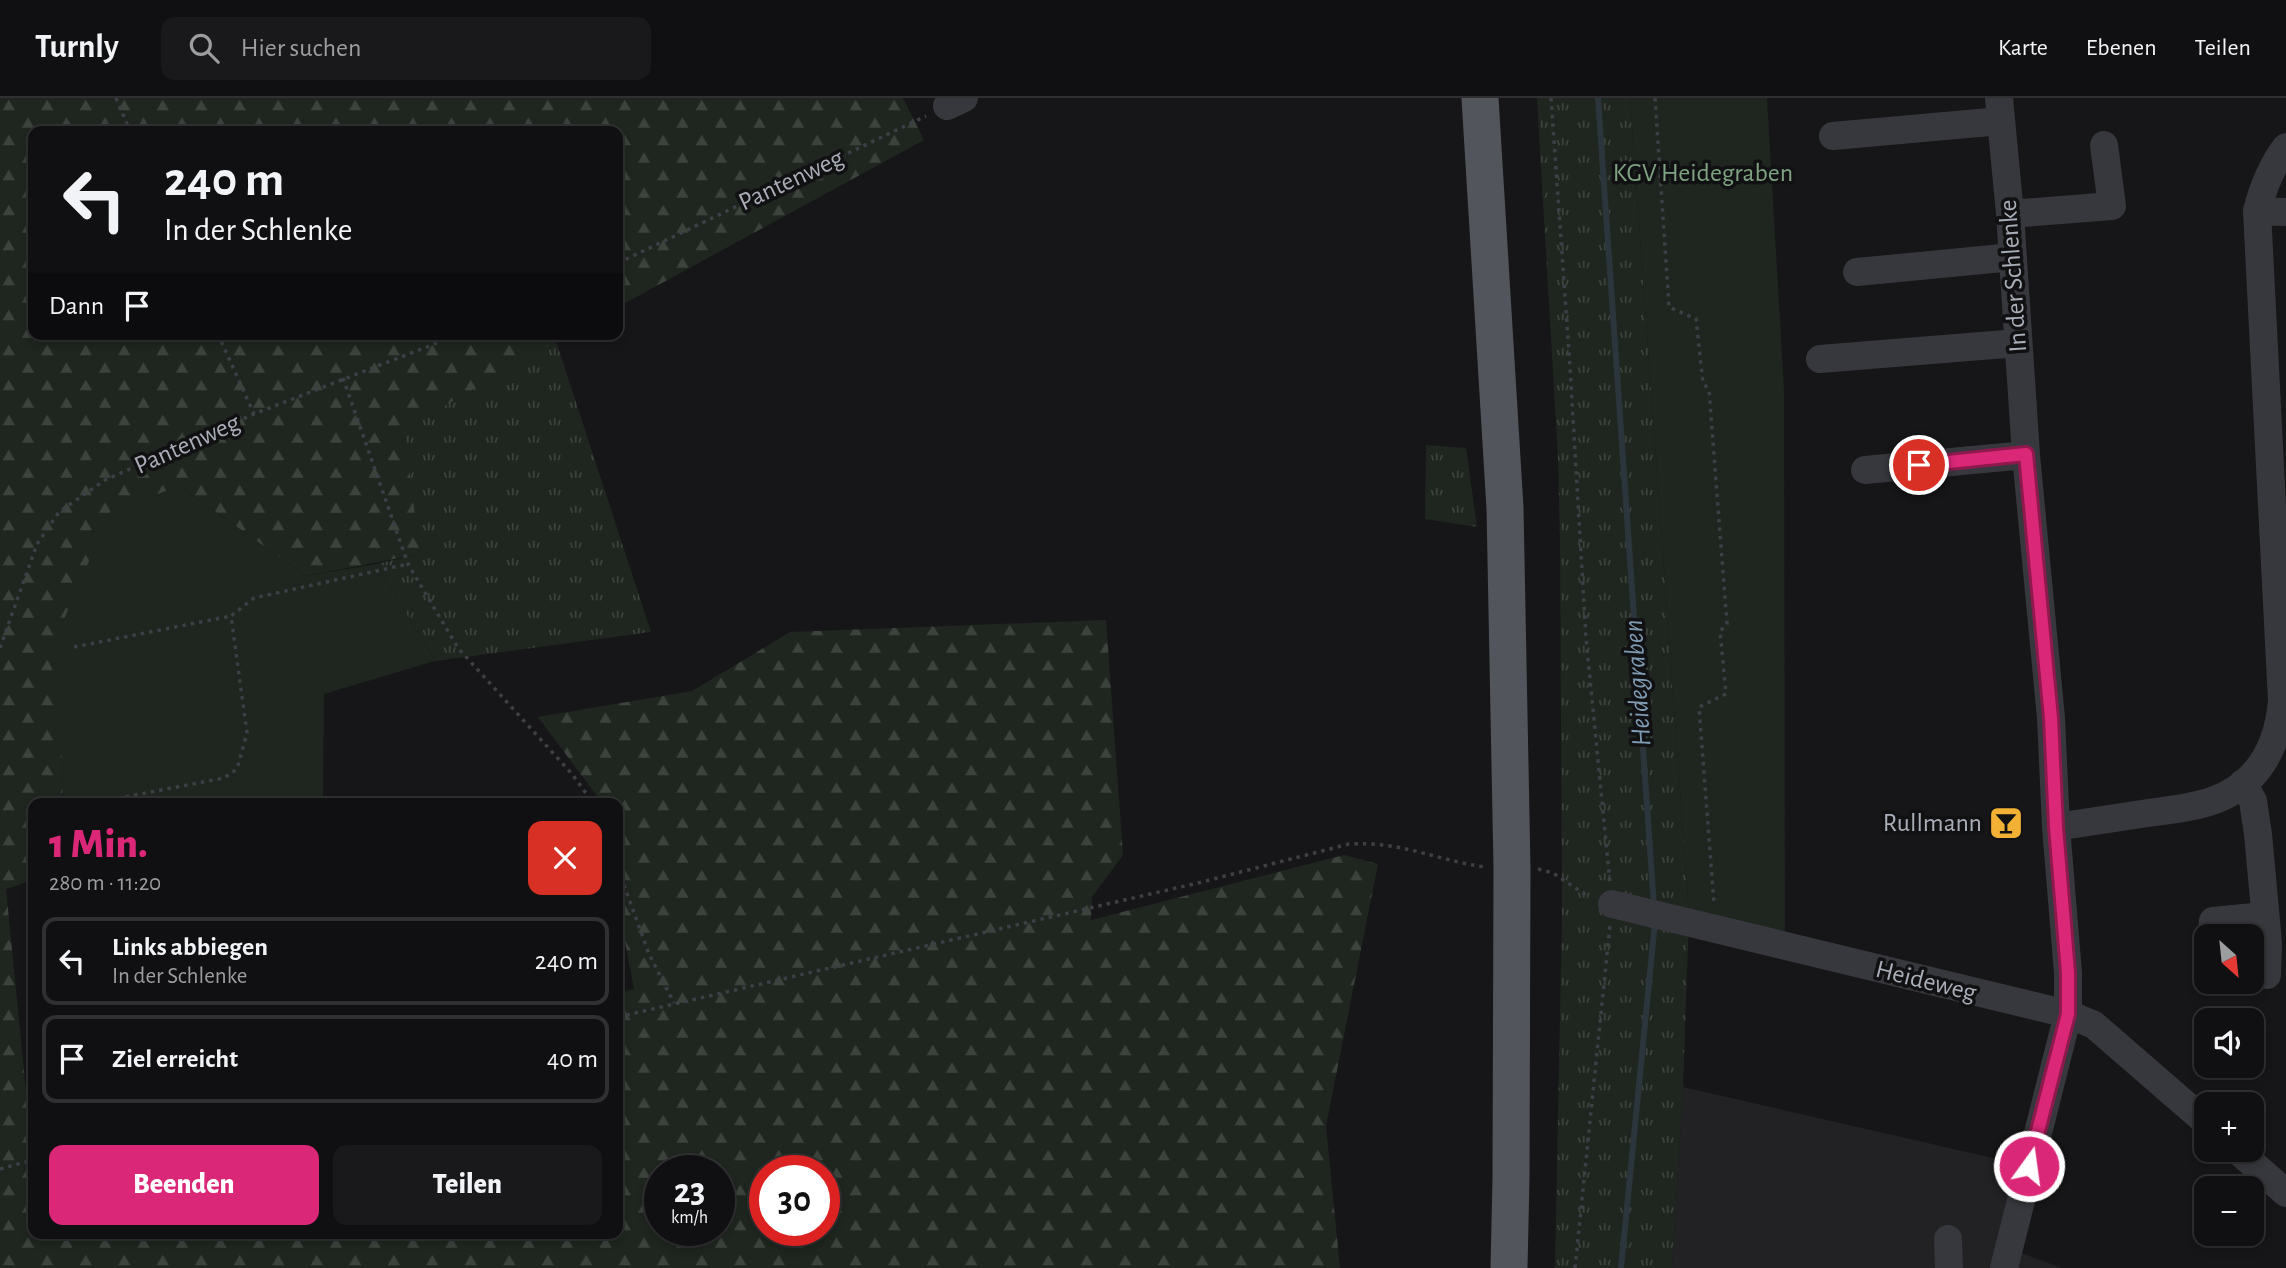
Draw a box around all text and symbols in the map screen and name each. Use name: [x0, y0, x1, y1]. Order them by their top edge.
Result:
search box: [161, 17, 651, 80]
icon: search: [185, 29, 223, 67]
text: Turnly: [35, 31, 119, 64]
text: Hier suchen: [241, 35, 361, 61]
text: Karte: [1998, 36, 2048, 60]
text: Ebenen: [2086, 36, 2157, 60]
text: Teilen: [2195, 36, 2251, 60]
street label: Pantenweg: [735, 144, 848, 216]
icon: left: [49, 154, 140, 245]
text: 240 m: [164, 156, 284, 205]
park label: KGV Heidegraben: [1613, 160, 1793, 186]
street label: In der Schlenke: [1995, 199, 2031, 353]
text: In der Schlenke: [164, 214, 352, 246]
icon: arrive: [118, 287, 156, 325]
text: Dann: [49, 293, 104, 319]
street label: Pantenweg: [130, 409, 244, 479]
pin: [1889, 435, 1949, 495]
icon: arrive: [1900, 446, 1938, 484]
water label: Heidegraben: [1620, 619, 1656, 747]
bar icon: Rullmann: [1987, 804, 2025, 842]
place label: Rullmann: [1883, 810, 1982, 836]
button: close: [528, 821, 602, 895]
text: 1 Min.: [49, 823, 148, 865]
text: 280 m · 11:20: [49, 872, 161, 895]
north arrow: [2194, 924, 2264, 994]
map controls: [2194, 924, 2264, 1246]
text: Links abbiegen: [112, 934, 268, 960]
icon: left: [53, 942, 91, 980]
text: 240 m: [535, 948, 598, 974]
street label: Heideweg: [1873, 956, 1979, 1006]
text: In der Schlenke: [112, 965, 247, 988]
button: sound: [2194, 1008, 2264, 1078]
icon: arrive: [53, 1040, 91, 1078]
text: Ziel erreicht: [112, 1046, 238, 1072]
text: 40 m: [547, 1046, 598, 1072]
button: +: [2194, 1092, 2264, 1162]
position arrow: [1992, 1129, 2066, 1203]
button: Beenden: [49, 1145, 319, 1225]
button: Teilen: [333, 1145, 602, 1225]
speed limit sign: 30: [749, 1155, 840, 1246]
text: 23: [674, 1174, 705, 1209]
button: −: [2194, 1176, 2264, 1246]
text: km/h: [671, 1209, 708, 1227]

